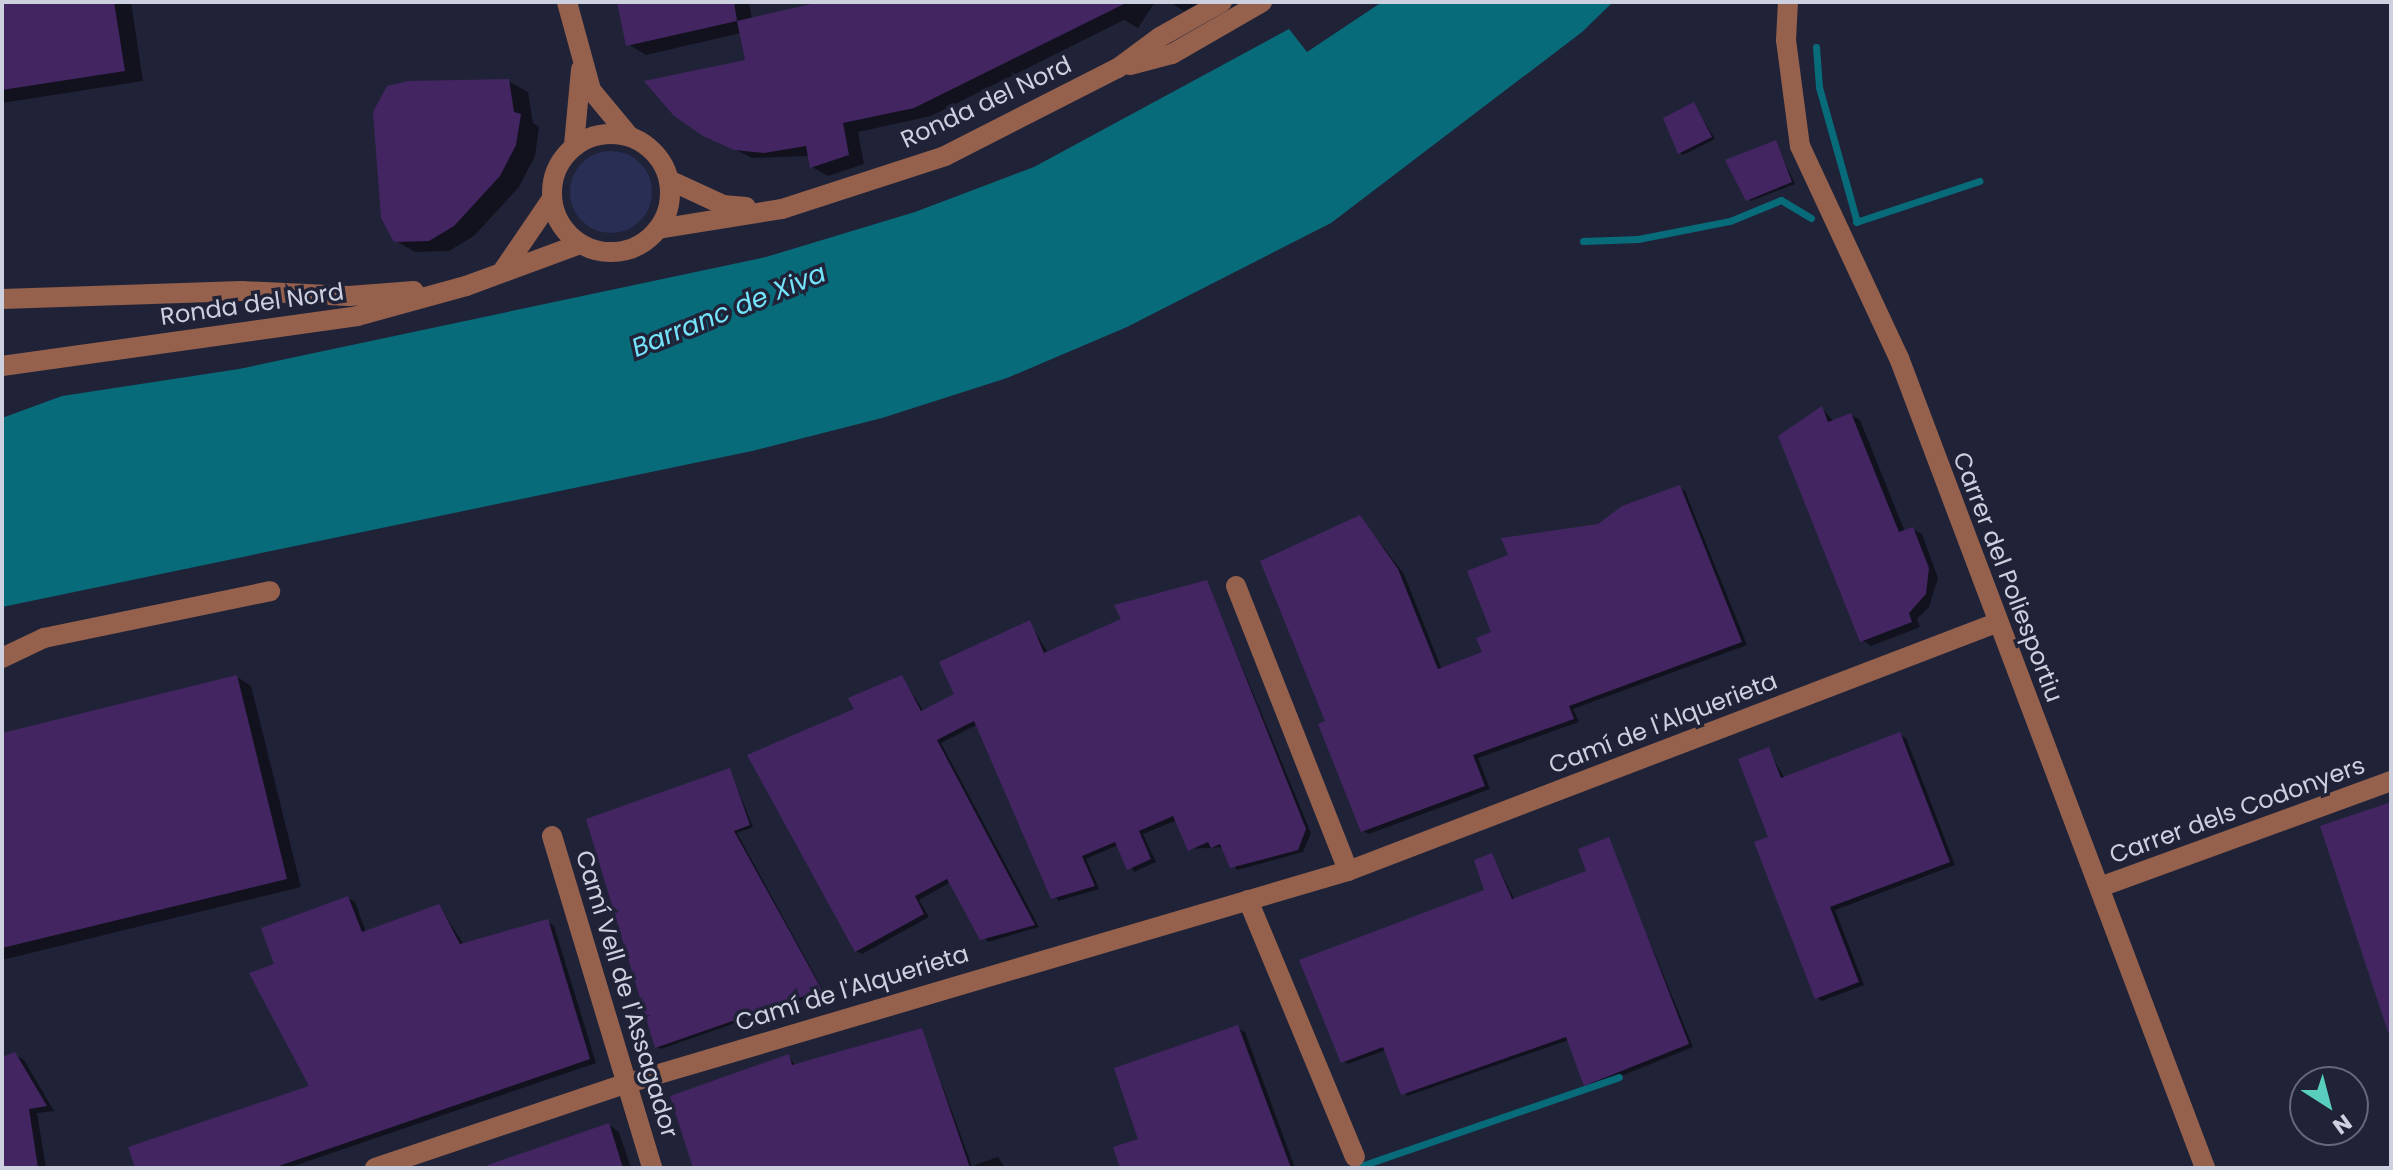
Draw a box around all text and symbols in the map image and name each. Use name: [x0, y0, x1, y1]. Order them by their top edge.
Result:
street label: Ronda del Nord: [896, 50, 1076, 154]
water label: Barranc de Xiva: [627, 258, 831, 364]
street label: Ronda del Nord: [158, 277, 346, 331]
street label: Carrer del Poliesportiu: [1947, 448, 2069, 706]
street label: Camí de l'Alquerieta: [1545, 666, 1781, 780]
street label: Carrer dels Codonyers: [2105, 750, 2369, 870]
street label: Camí Vell de l'Assagador: [570, 847, 684, 1141]
street label: Camí de l'Alquerieta: [732, 939, 972, 1037]
north arrow: [2289, 1066, 2369, 1146]
text: N: [2326, 1107, 2358, 1142]

